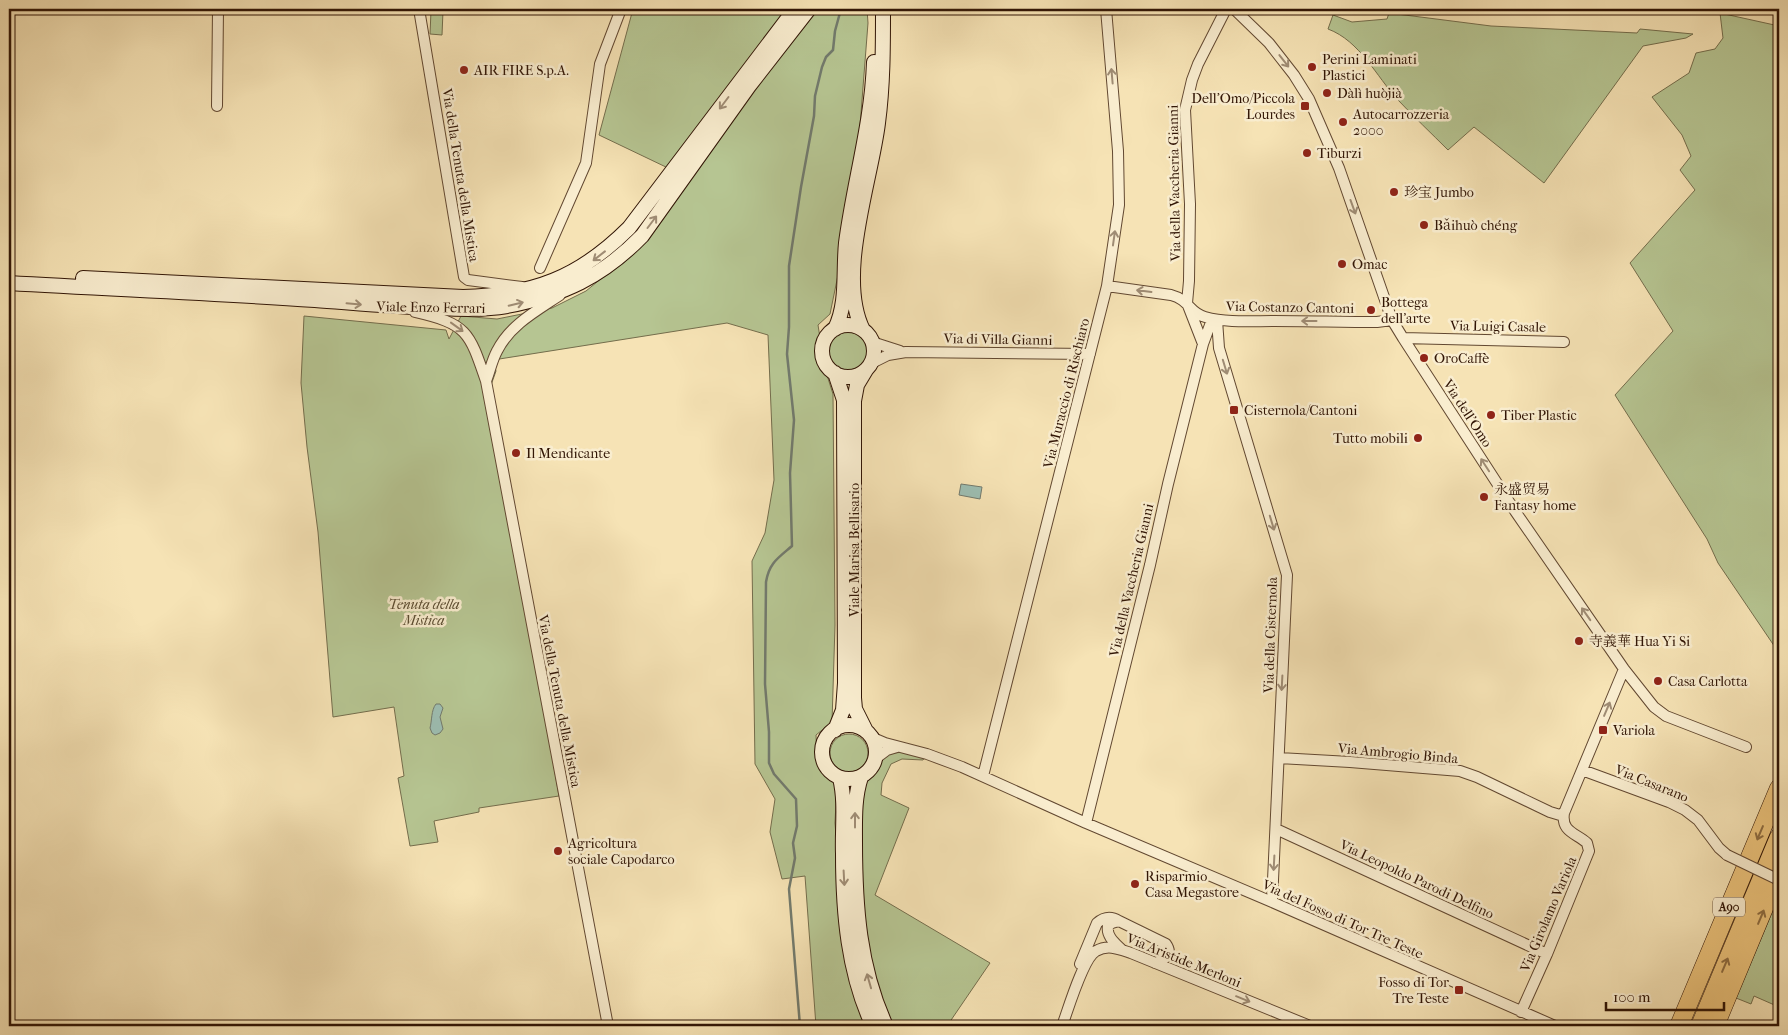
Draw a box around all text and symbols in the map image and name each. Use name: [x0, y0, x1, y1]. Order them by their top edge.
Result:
place label: Perini Laminati Plastici: [1322, 51, 1417, 84]
one-way arrow: [1278, 55, 1289, 68]
marker: Perini Laminati Plastici: [1306, 61, 1318, 73]
place label: AIR FIRE S.p.A.: [473, 62, 569, 79]
marker: AIR FIRE S.p.A.: [458, 64, 470, 76]
one-way arrow: [1107, 68, 1116, 84]
place label: Dàlì huòjià: [1337, 85, 1402, 102]
street label: Via della Tenuta della Mistica: [438, 86, 483, 264]
marker: Dàlì huòjià: [1321, 87, 1333, 99]
place label: Dell'Omo/Piccola Lourdes: [1191, 90, 1296, 123]
one-way arrow: [718, 96, 729, 109]
marker: Dell'Omo/Piccola Lourdes: [1299, 100, 1311, 112]
street label: Via della Vaccheria Gianni: [1165, 105, 1184, 262]
place label: Autocarrozzeria 2000: [1352, 106, 1450, 139]
marker: Autocarrozzeria 2000: [1337, 116, 1349, 128]
place label: Tiburzi: [1317, 145, 1362, 162]
marker: Tiburzi: [1301, 147, 1313, 159]
place label: 珍宝 Jumbo: [1404, 184, 1474, 201]
marker: 珍宝 Jumbo: [1388, 186, 1400, 198]
one-way arrow: [1349, 199, 1358, 214]
one-way arrow: [647, 215, 657, 229]
place label: Bǎihuò chéng: [1434, 217, 1518, 234]
marker: Bǎihuò chéng: [1418, 219, 1430, 231]
one-way arrow: [1109, 230, 1119, 246]
one-way arrow: [593, 250, 606, 261]
place label: Omac: [1352, 256, 1387, 273]
marker: Omac: [1336, 258, 1348, 270]
one-way arrow: [1137, 286, 1153, 296]
place label: Bottega dell'arte: [1381, 294, 1431, 327]
street label: Viale Enzo Ferrari: [375, 298, 486, 317]
street label: Via Costanzo Cantoni: [1225, 298, 1354, 317]
one-way arrow: [346, 299, 362, 309]
one-way arrow: [508, 299, 524, 308]
marker: Bottega dell'arte: [1365, 304, 1377, 316]
street label: Via Muraccio di Rischiaro: [1039, 316, 1093, 471]
one-way arrow: [1301, 316, 1317, 326]
street label: Via Luigi Casale: [1449, 317, 1546, 336]
one-way arrow: [450, 322, 464, 332]
street label: Via di Villa Gianni: [942, 330, 1053, 349]
place label: OroCaffè: [1434, 350, 1489, 367]
marker: OroCaffè: [1418, 352, 1430, 364]
one-way arrow: [1220, 359, 1230, 375]
street label: Via dell'Omo: [1439, 375, 1496, 450]
place label: Cisternola/Cantoni: [1244, 402, 1358, 419]
marker: Cisternola/Cantoni: [1228, 404, 1240, 416]
place label: Tiber Plastic: [1501, 407, 1577, 424]
marker: Tiber Plastic: [1485, 409, 1497, 421]
place label: Tutto mobili: [1333, 430, 1408, 447]
marker: Tutto mobili: [1412, 432, 1424, 444]
place label: Il Mendicante: [526, 445, 610, 462]
marker: Il Mendicante: [510, 447, 522, 459]
one-way arrow: [1480, 459, 1490, 473]
place label: 永盛贸易 Fantasy home: [1494, 481, 1576, 514]
street label: Viale Marisa Bellisario: [846, 483, 863, 618]
marker: 永盛贸易 Fantasy home: [1478, 491, 1490, 503]
street label: Via della Vaccheria Gianni: [1105, 502, 1157, 659]
one-way arrow: [1267, 514, 1277, 530]
street label: Via della Cisternola: [1260, 576, 1281, 694]
park label: Tenuta della Mistica: [388, 596, 460, 629]
one-way arrow: [1581, 607, 1591, 621]
street label: Via della Tenuta della Mistica: [534, 612, 585, 789]
place label: 寺義華 Hua Yi Si: [1589, 633, 1690, 650]
marker: 寺義華 Hua Yi Si: [1573, 635, 1585, 647]
place label: Casa Carlotta: [1668, 673, 1748, 690]
one-way arrow: [1278, 675, 1287, 691]
marker: Casa Carlotta: [1652, 675, 1664, 687]
one-way arrow: [1603, 702, 1613, 717]
place label: Variola: [1612, 722, 1656, 739]
marker: Variola: [1597, 724, 1609, 736]
street label: Via Ambrogio Binda: [1336, 740, 1459, 767]
street label: Via Casarano: [1612, 761, 1691, 806]
one-way arrow: [850, 812, 860, 828]
one-way arrow: [1755, 825, 1765, 840]
place label: Agricoltura sociale Capodarco: [567, 835, 675, 868]
street label: Via Leopoldo Parodi Delfino: [1336, 836, 1497, 923]
marker: Agricoltura sociale Capodarco: [552, 845, 564, 857]
street label: Via Girolamo Variola: [1516, 853, 1581, 975]
one-way arrow: [1269, 854, 1278, 870]
place label: Risparmio Casa Megastore: [1145, 868, 1239, 901]
one-way arrow: [839, 870, 848, 886]
street label: Via del Fosso di Tor Tre Teste: [1259, 876, 1426, 963]
marker: Risparmio Casa Megastore: [1129, 878, 1141, 890]
road number: A90: [1713, 898, 1745, 916]
one-way arrow: [1756, 910, 1766, 925]
street label: Via Aristide Merloni: [1123, 929, 1244, 991]
one-way arrow: [1721, 958, 1731, 973]
one-way arrow: [863, 973, 873, 989]
place label: Fosso di Tor Tre Teste: [1378, 974, 1449, 1007]
scale bar: [1606, 980, 1723, 1012]
marker: Fosso di Tor Tre Teste: [1453, 984, 1465, 996]
text: 100 m: [1613, 988, 1651, 1006]
one-way arrow: [1235, 995, 1251, 1004]

